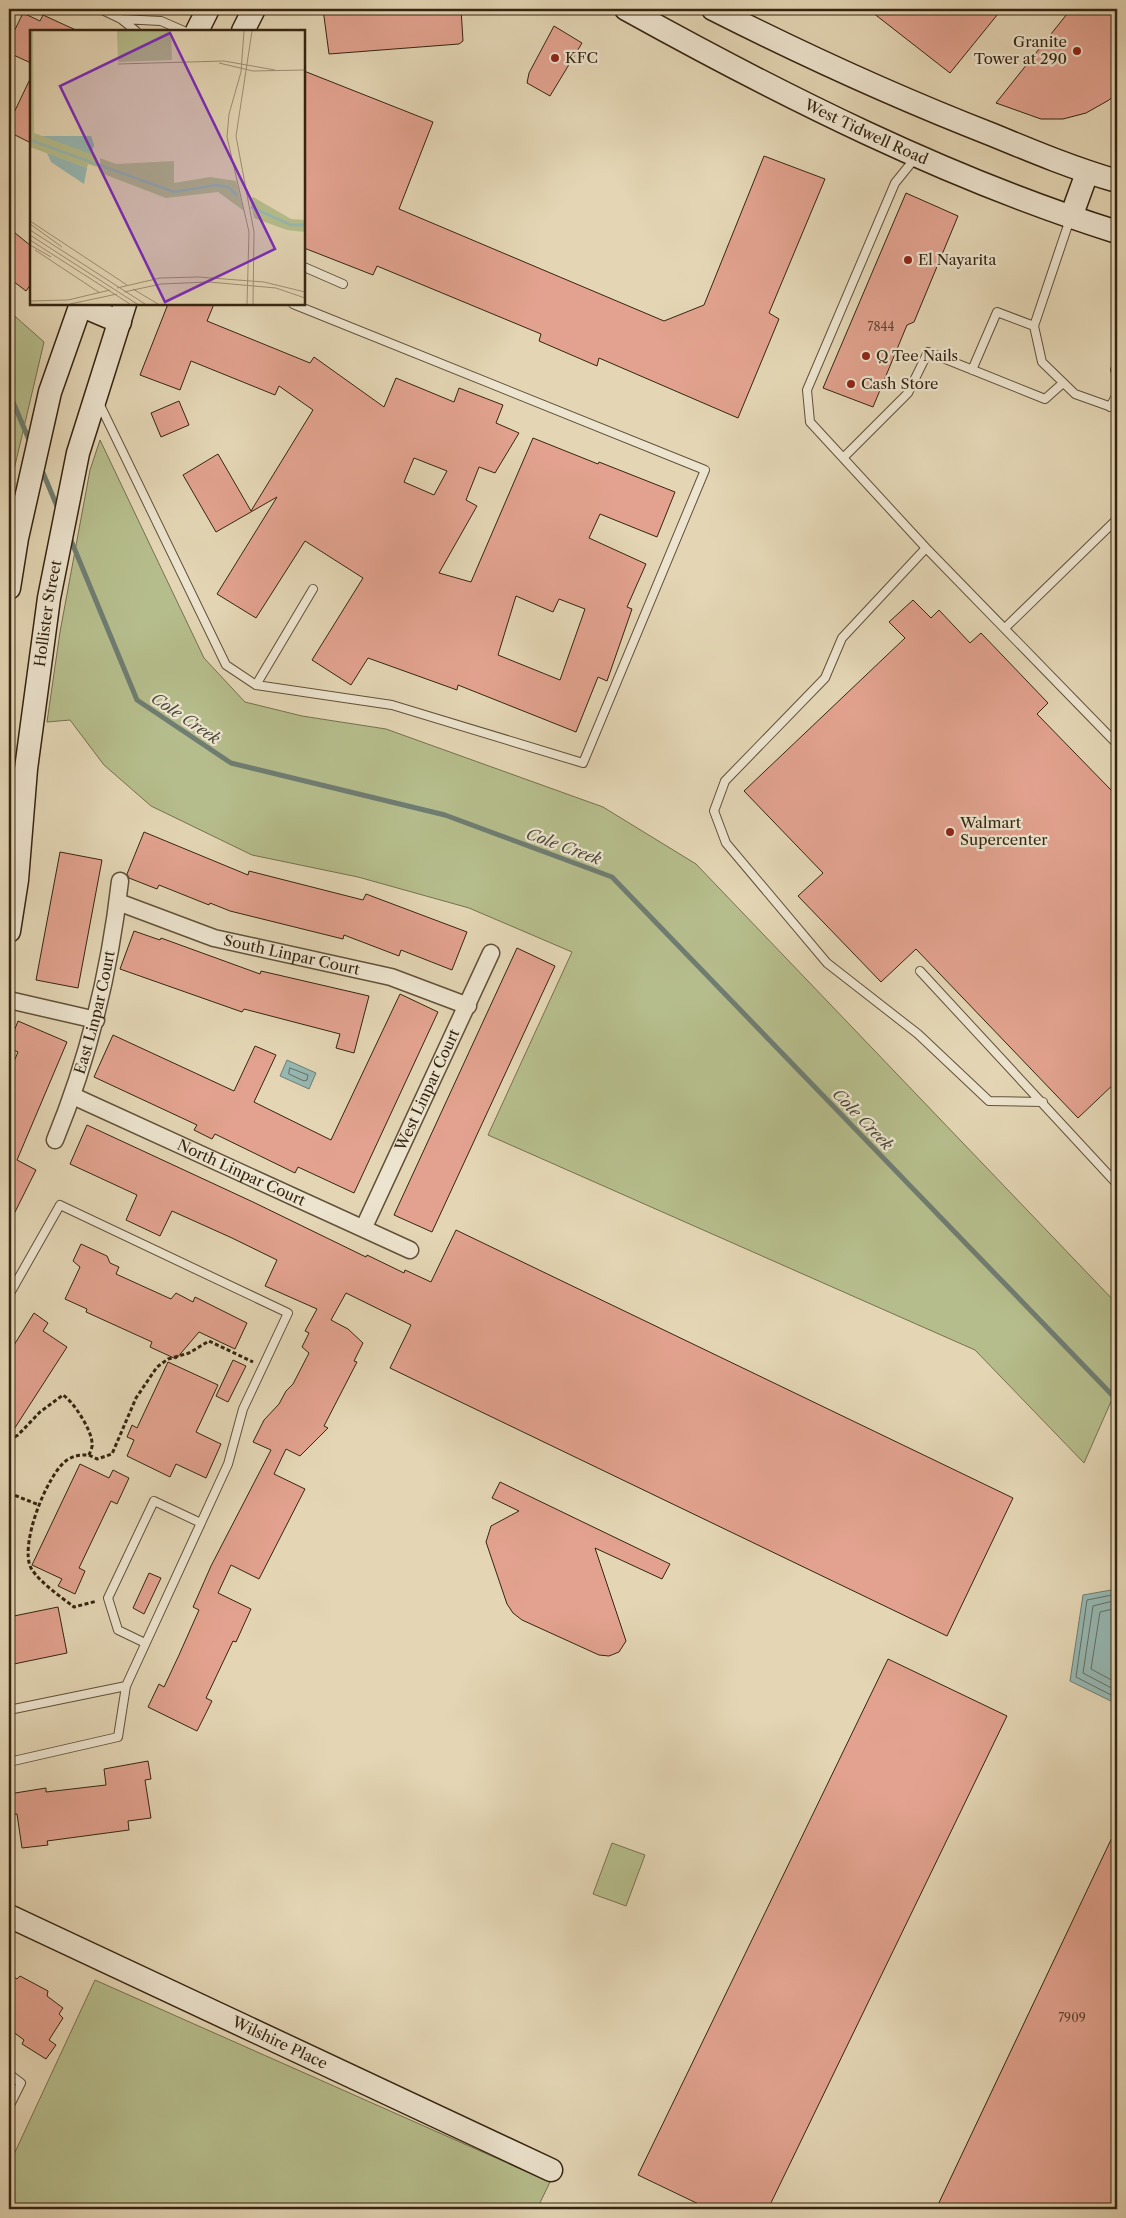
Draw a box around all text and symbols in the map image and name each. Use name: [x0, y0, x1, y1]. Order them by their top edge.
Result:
inset map: [30, 30, 305, 305]
place label: Granite Tower at 290: [974, 32, 1067, 68]
marker: Granite Tower at 290: [1071, 45, 1083, 57]
place label: KFC: [565, 48, 598, 67]
marker: KFC: [549, 52, 561, 64]
street label: West Tidwell Road: [801, 94, 931, 169]
place label: El Nayarita: [918, 250, 996, 269]
marker: El Nayarita: [902, 254, 914, 266]
house number: 7844: [868, 319, 895, 334]
place label: Q Tee Nails: [876, 346, 958, 365]
marker: Q Tee Nails: [860, 350, 872, 362]
place label: Cash Store: [861, 374, 938, 393]
marker: Cash Store: [845, 378, 857, 390]
street label: Hollister Street: [30, 558, 66, 668]
water label: Cole Creek: [148, 688, 225, 749]
place label: Walmart Supercenter: [959, 813, 1048, 849]
water label: Cole Creek: [524, 823, 605, 869]
marker: Walmart Supercenter: [944, 826, 956, 838]
street label: South Linpar Court: [222, 930, 362, 979]
street label: East Linpar Court: [70, 948, 119, 1076]
street label: West Linpar Court: [390, 1025, 464, 1155]
water label: Cole Creek: [829, 1084, 898, 1155]
street label: North Linpar Court: [174, 1135, 309, 1210]
house number: 7909: [1058, 2010, 1086, 2025]
street label: Wilshire Place: [228, 2012, 331, 2073]

